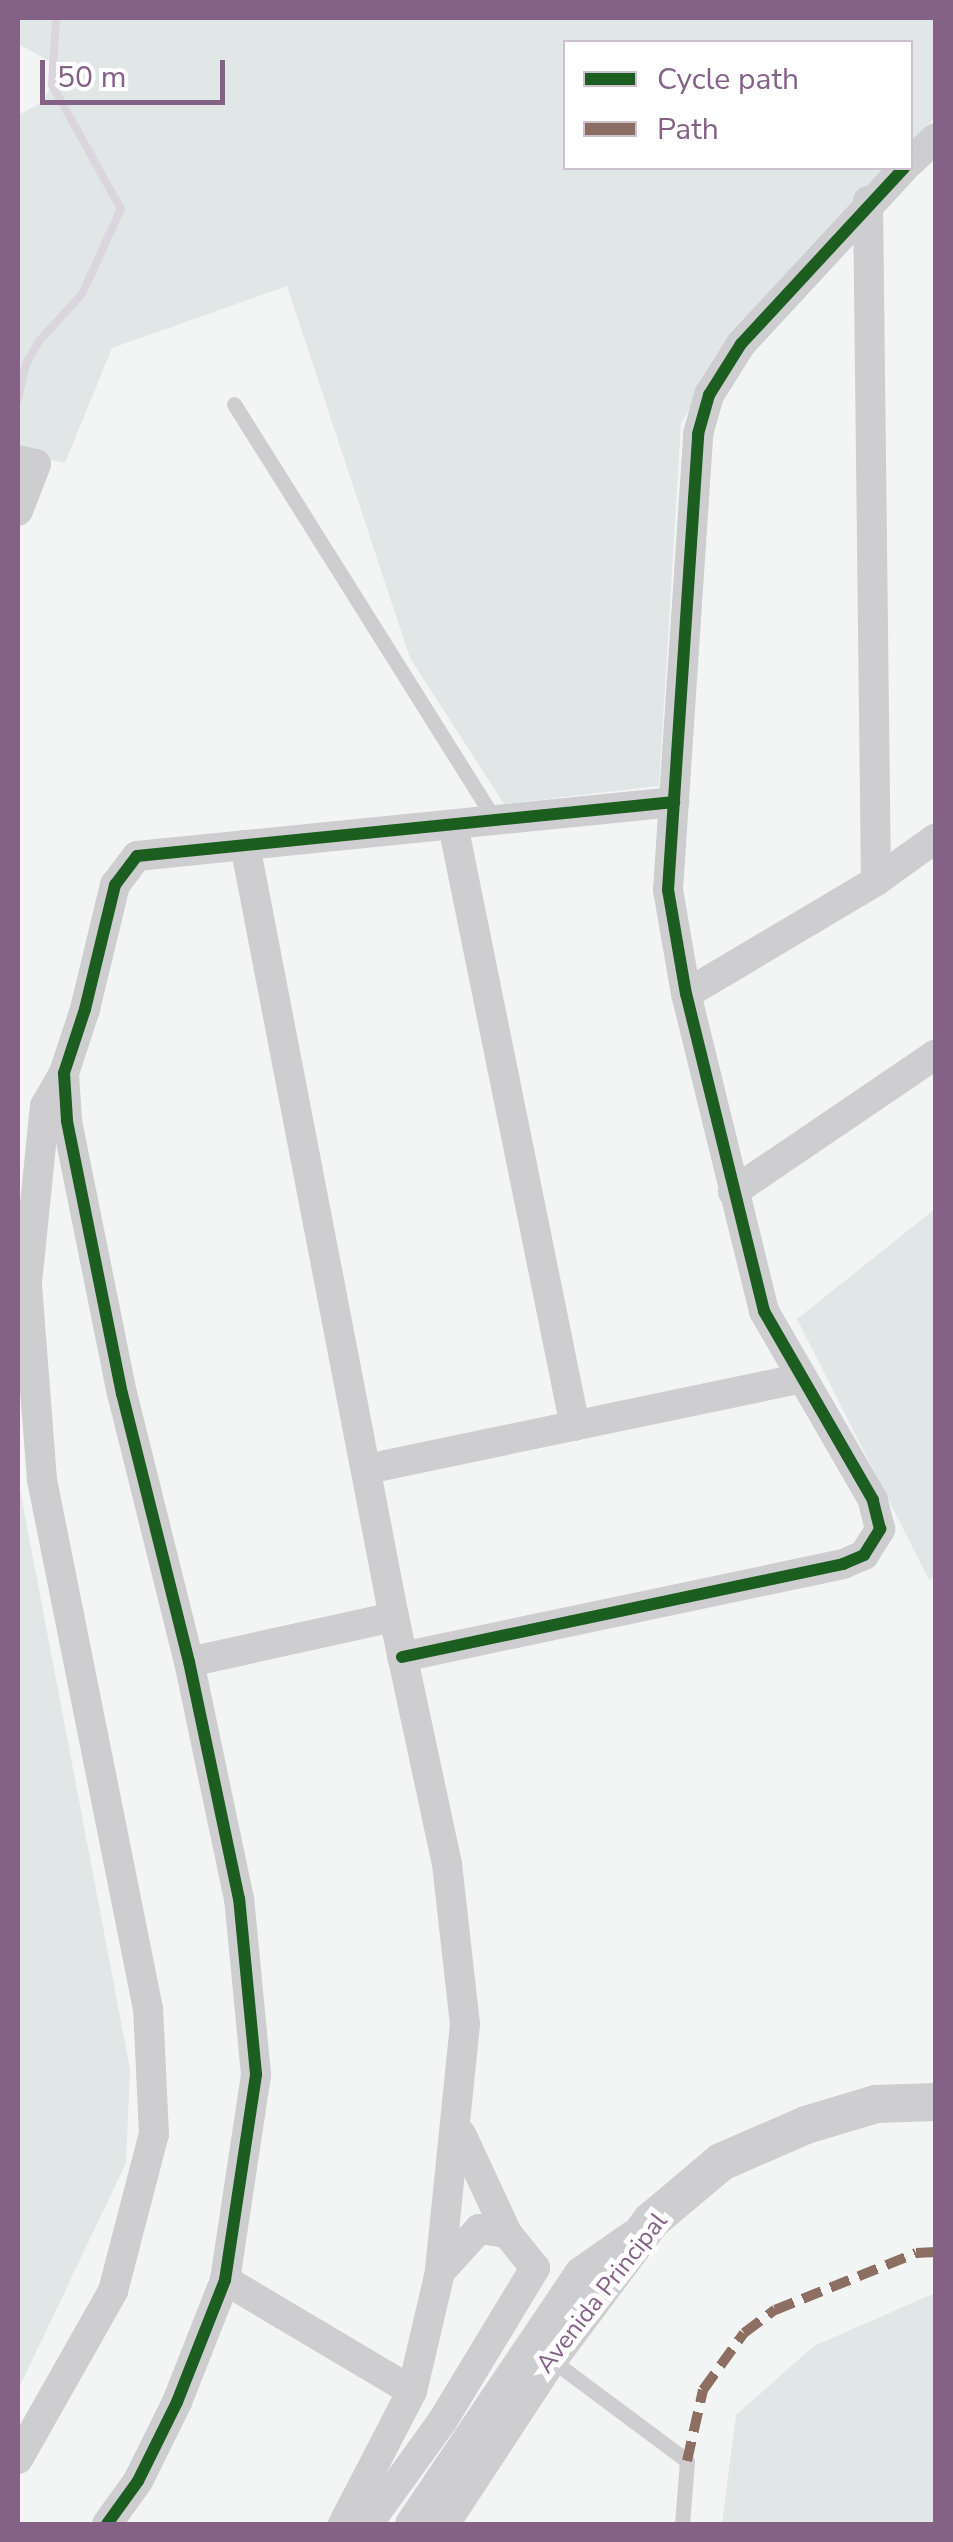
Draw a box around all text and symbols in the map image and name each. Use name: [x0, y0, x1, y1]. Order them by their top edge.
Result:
scale bar: [45, 40, 230, 102]
legend: [563, 40, 913, 170]
text: 50 m: [57, 57, 126, 98]
text: Cycle path: [657, 59, 799, 100]
text: Path: [657, 109, 719, 150]
street label: Avenida Principal: [530, 2207, 674, 2379]

